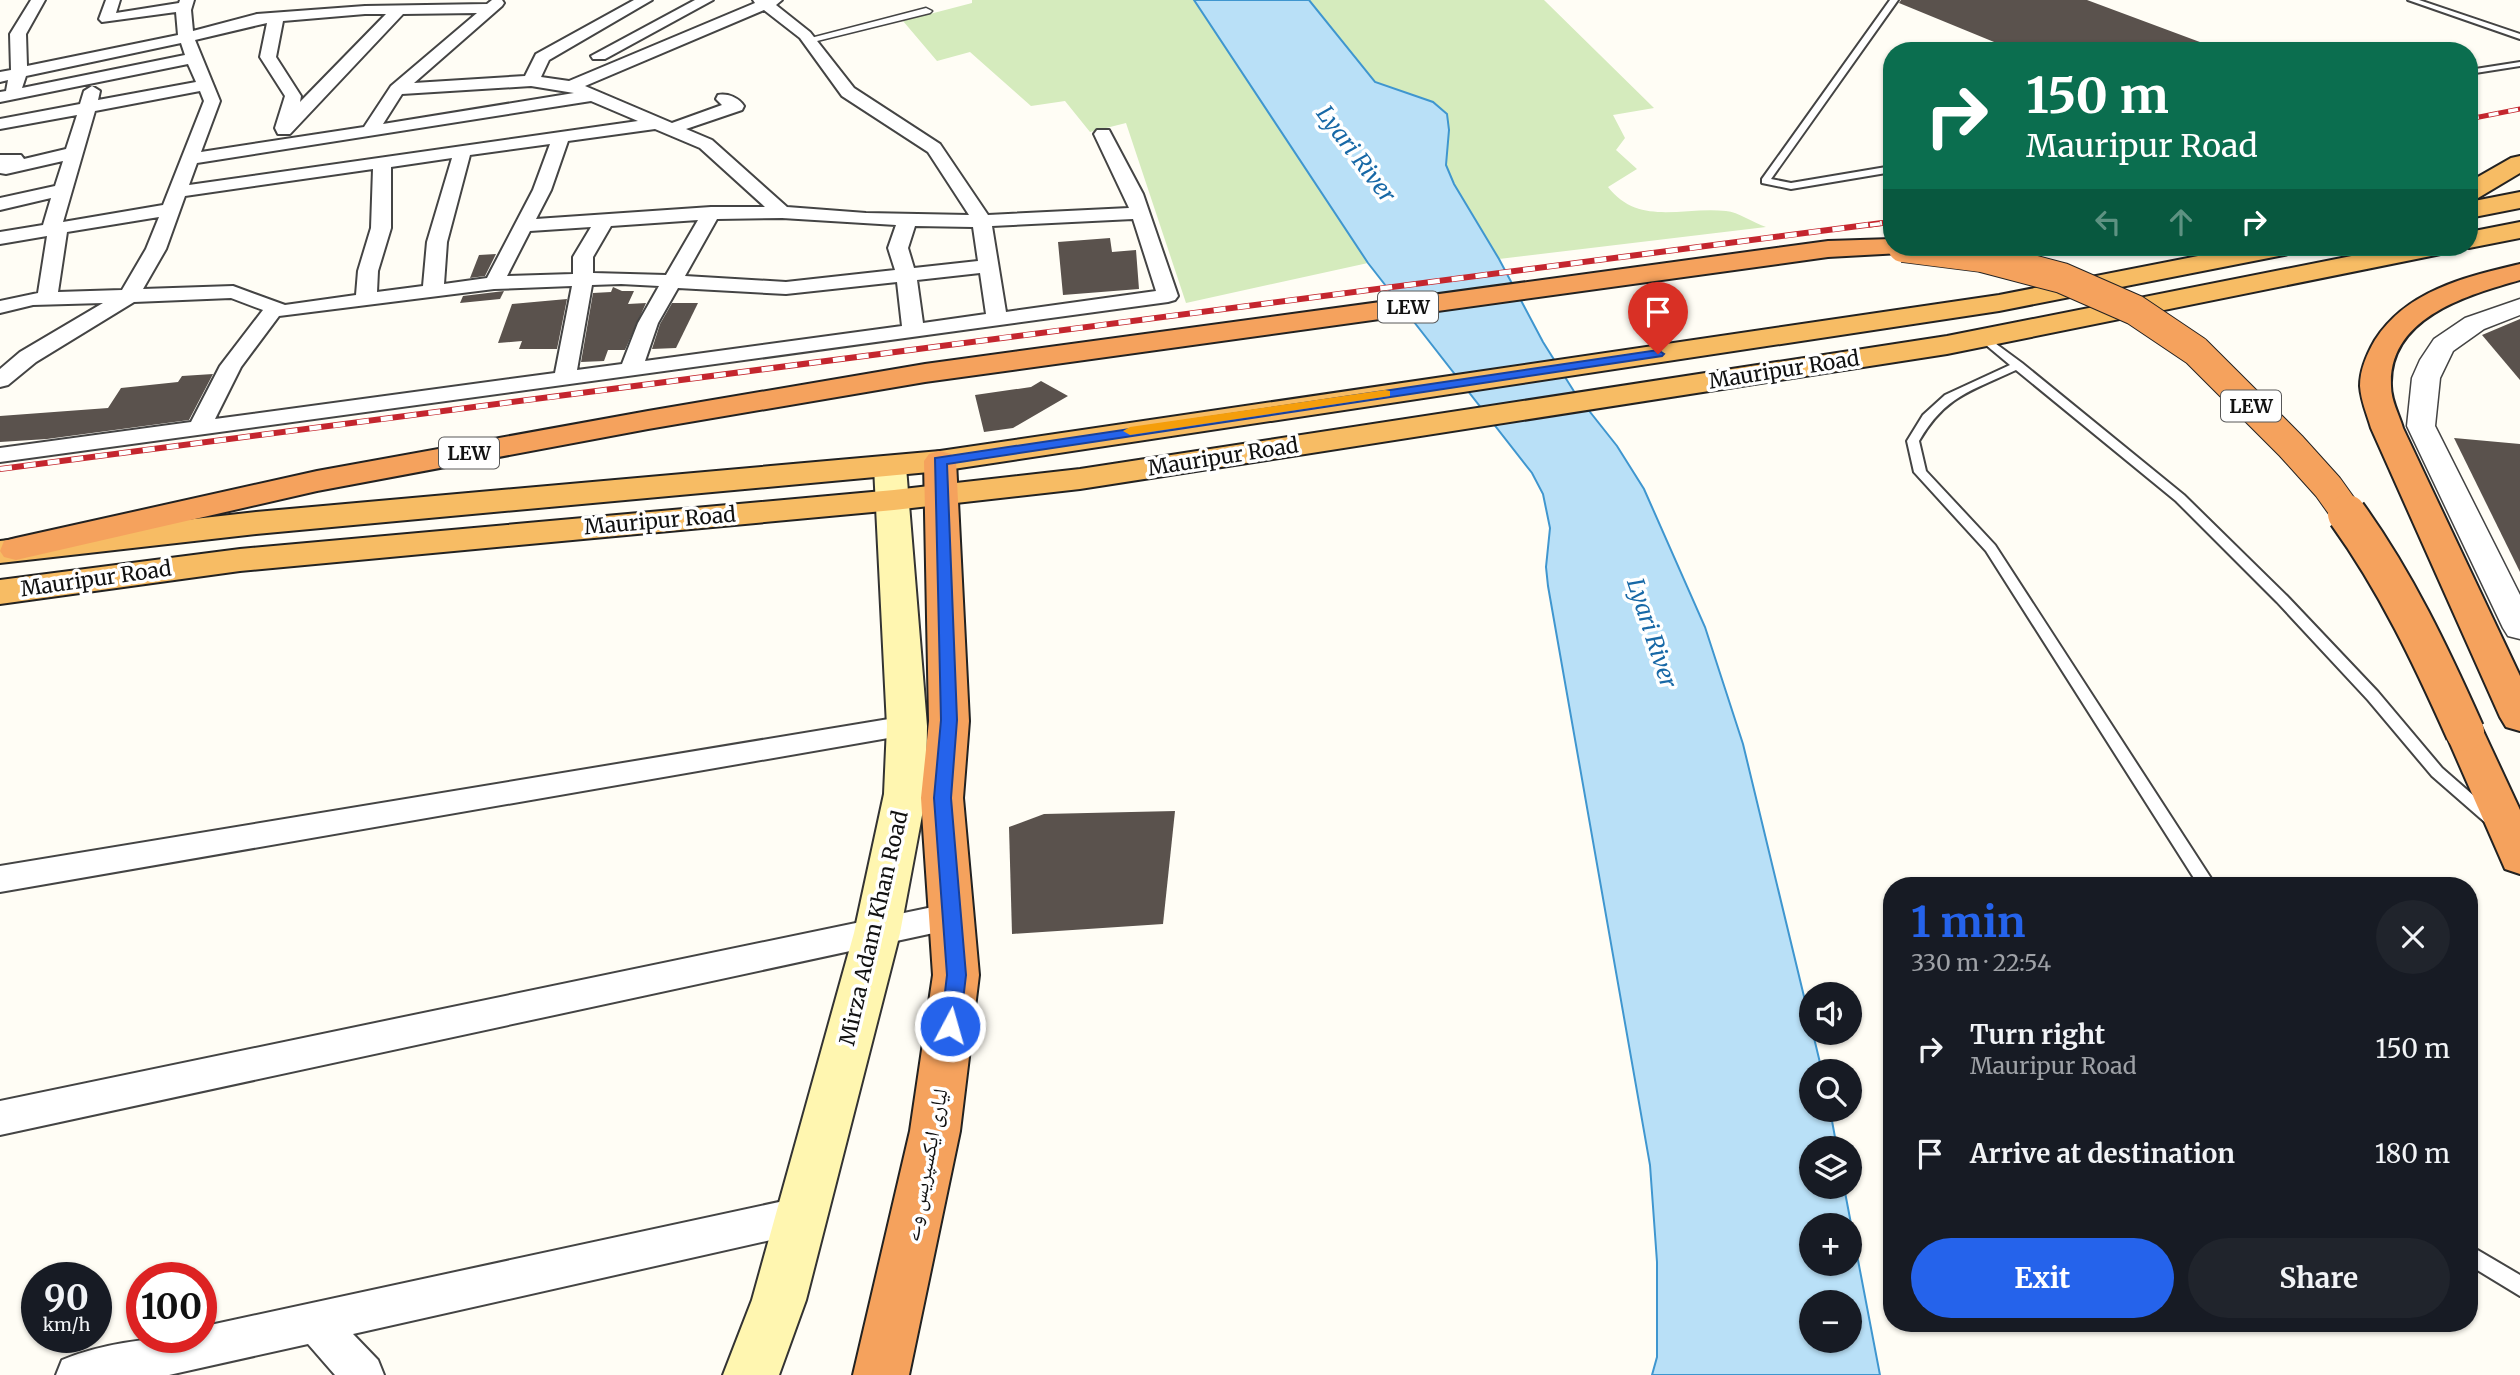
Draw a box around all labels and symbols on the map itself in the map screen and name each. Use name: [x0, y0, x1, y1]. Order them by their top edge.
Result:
water label: Lyari River: [1311, 100, 1403, 208]
pin: [1628, 282, 1688, 354]
road number: LEW: [1378, 292, 1438, 322]
street label: Mauripur Road: [1707, 344, 1862, 395]
road number: LEW: [2221, 390, 2281, 422]
street label: Mauripur Road: [1146, 431, 1301, 482]
road number: LEW: [439, 437, 499, 468]
street label: Mauripur Road: [583, 500, 737, 541]
street label: Mauripur Road: [19, 555, 173, 602]
water label: Lyari River: [1621, 574, 1684, 692]
street label: Mirza Adam Khan Road: [833, 808, 914, 1048]
position arrow: [913, 989, 987, 1063]
street label: لیاری ایکسپریس وے: [897, 1086, 954, 1243]
speed limit sign: 100: [126, 1262, 217, 1353]

